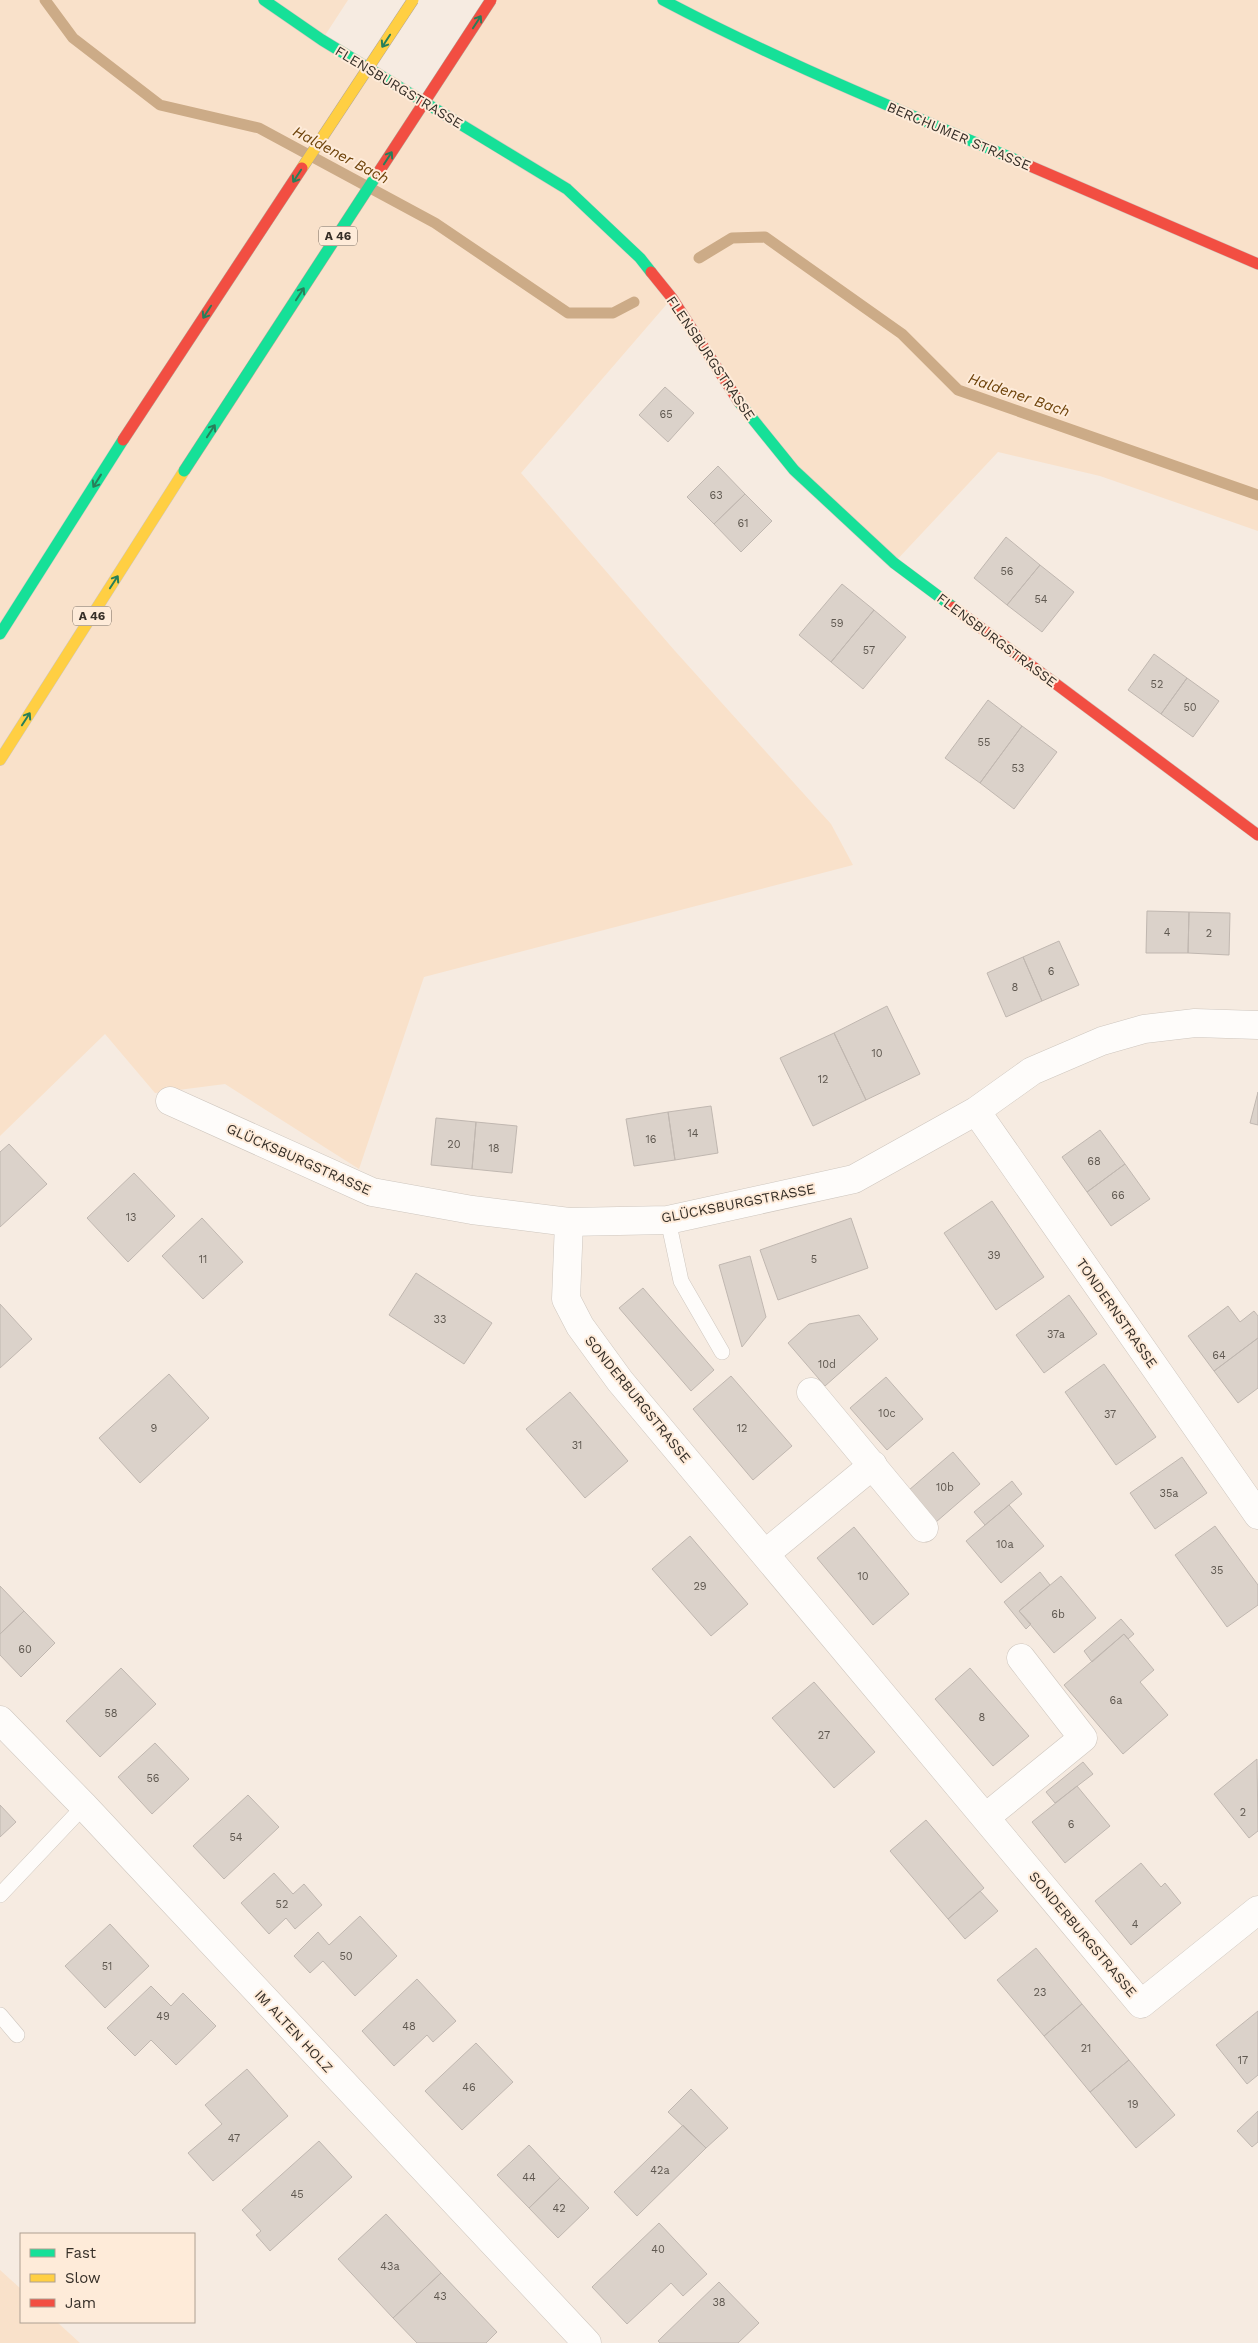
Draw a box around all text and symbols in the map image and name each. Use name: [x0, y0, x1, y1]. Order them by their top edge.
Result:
one-way arrow: [472, 16, 482, 30]
one-way arrow: [381, 33, 391, 47]
street label: FLENSBURGSTRASSE: [332, 43, 466, 131]
street label: BERCHUMER STRASSE: [885, 98, 1033, 174]
water label: Haldener Bach: [290, 122, 392, 188]
one-way arrow: [384, 152, 394, 166]
one-way arrow: [292, 169, 302, 183]
road number: A 46: [319, 227, 357, 246]
one-way arrow: [295, 288, 305, 302]
street label: FLENSBURGSTRASSE: [664, 293, 758, 423]
one-way arrow: [202, 305, 213, 319]
water label: Haldener Bach: [966, 369, 1072, 421]
house number: 65: [659, 408, 673, 421]
one-way arrow: [206, 424, 216, 438]
one-way arrow: [92, 474, 102, 488]
house number: 63: [709, 489, 723, 502]
house number: 61: [738, 517, 748, 530]
house number: 56: [1000, 565, 1014, 578]
one-way arrow: [109, 575, 119, 589]
street label: FLENSBURGSTRASSE: [934, 590, 1060, 690]
house number: 54: [1034, 593, 1048, 606]
road number: A 46: [73, 606, 111, 626]
house number: 59: [830, 617, 844, 630]
house number: 57: [863, 644, 875, 657]
house number: 52: [1151, 678, 1163, 691]
house number: 50: [1183, 701, 1197, 714]
one-way arrow: [22, 712, 32, 726]
house number: 55: [978, 736, 990, 749]
house number: 53: [1012, 762, 1024, 775]
house number: 4: [1164, 926, 1171, 939]
house number: 2: [1206, 927, 1212, 940]
house number: 6: [1048, 965, 1055, 978]
house number: 8: [1012, 981, 1019, 994]
house number: 10: [871, 1047, 883, 1060]
house number: 12: [818, 1073, 828, 1086]
street label: GLÜCKSBURGSTRASSE: [224, 1120, 374, 1198]
house number: 14: [687, 1127, 699, 1140]
house number: 16: [646, 1133, 657, 1146]
house number: 20: [447, 1138, 461, 1151]
house number: 18: [488, 1142, 500, 1155]
house number: 68: [1087, 1155, 1101, 1168]
street label: GLÜCKSBURGSTRASSE: [660, 1180, 816, 1226]
house number: 66: [1111, 1189, 1125, 1202]
house number: 13: [126, 1211, 136, 1224]
house number: 39: [987, 1249, 1001, 1262]
house number: 11: [199, 1253, 207, 1266]
house number: 5: [811, 1253, 817, 1266]
street label: TONDERNSTRASSE: [1073, 1255, 1161, 1371]
house number: 33: [434, 1313, 446, 1326]
house number: 37a: [1047, 1328, 1065, 1341]
street label: SONDERBURGSTRASSE: [582, 1332, 694, 1466]
house number: 64: [1212, 1349, 1226, 1362]
house number: 10d: [818, 1358, 836, 1371]
house number: 10c: [878, 1407, 896, 1420]
house number: 37: [1104, 1408, 1116, 1421]
house number: 9: [151, 1422, 158, 1435]
house number: 12: [737, 1422, 747, 1435]
house number: 31: [572, 1439, 582, 1452]
house number: 10b: [936, 1481, 954, 1494]
house number: 35a: [1159, 1487, 1179, 1500]
house number: 10a: [996, 1538, 1014, 1551]
house number: 35: [1211, 1564, 1223, 1577]
house number: 10: [857, 1570, 869, 1583]
house number: 29: [693, 1580, 707, 1593]
house number: 6b: [1051, 1608, 1065, 1621]
house number: 60: [18, 1643, 32, 1656]
house number: 6a: [1110, 1694, 1122, 1707]
house number: 58: [104, 1707, 118, 1720]
house number: 8: [979, 1711, 986, 1724]
house number: 27: [818, 1729, 830, 1742]
house number: 56: [146, 1772, 160, 1785]
house number: 2: [1240, 1806, 1246, 1819]
house number: 6: [1068, 1818, 1075, 1831]
house number: 54: [229, 1831, 243, 1844]
street label: SONDERBURGSTRASSE: [1026, 1868, 1140, 2000]
house number: 52: [276, 1898, 288, 1911]
house number: 4: [1132, 1918, 1139, 1931]
house number: 50: [339, 1950, 353, 1963]
house number: 51: [102, 1960, 112, 1973]
house number: 23: [1034, 1986, 1046, 1999]
street label: IM ALTEN HOLZ: [252, 1987, 336, 2076]
house number: 49: [156, 2010, 170, 2023]
house number: 48: [402, 2020, 416, 2033]
house number: 21: [1081, 2042, 1091, 2055]
house number: 17: [1238, 2054, 1248, 2067]
house number: 46: [462, 2081, 476, 2094]
house number: 19: [1127, 2098, 1139, 2111]
house number: 47: [228, 2132, 240, 2145]
house number: 42a: [650, 2164, 670, 2177]
house number: 44: [522, 2171, 536, 2184]
house number: 45: [290, 2188, 304, 2201]
house number: 42: [552, 2202, 566, 2215]
legend: [20, 2233, 195, 2323]
house number: 40: [651, 2243, 665, 2256]
text: Fast: [65, 2244, 97, 2262]
house number: 43a: [380, 2260, 400, 2273]
text: Slow: [65, 2269, 101, 2287]
house number: 43: [433, 2290, 447, 2303]
text: Jam: [65, 2294, 96, 2312]
house number: 38: [712, 2296, 726, 2309]

